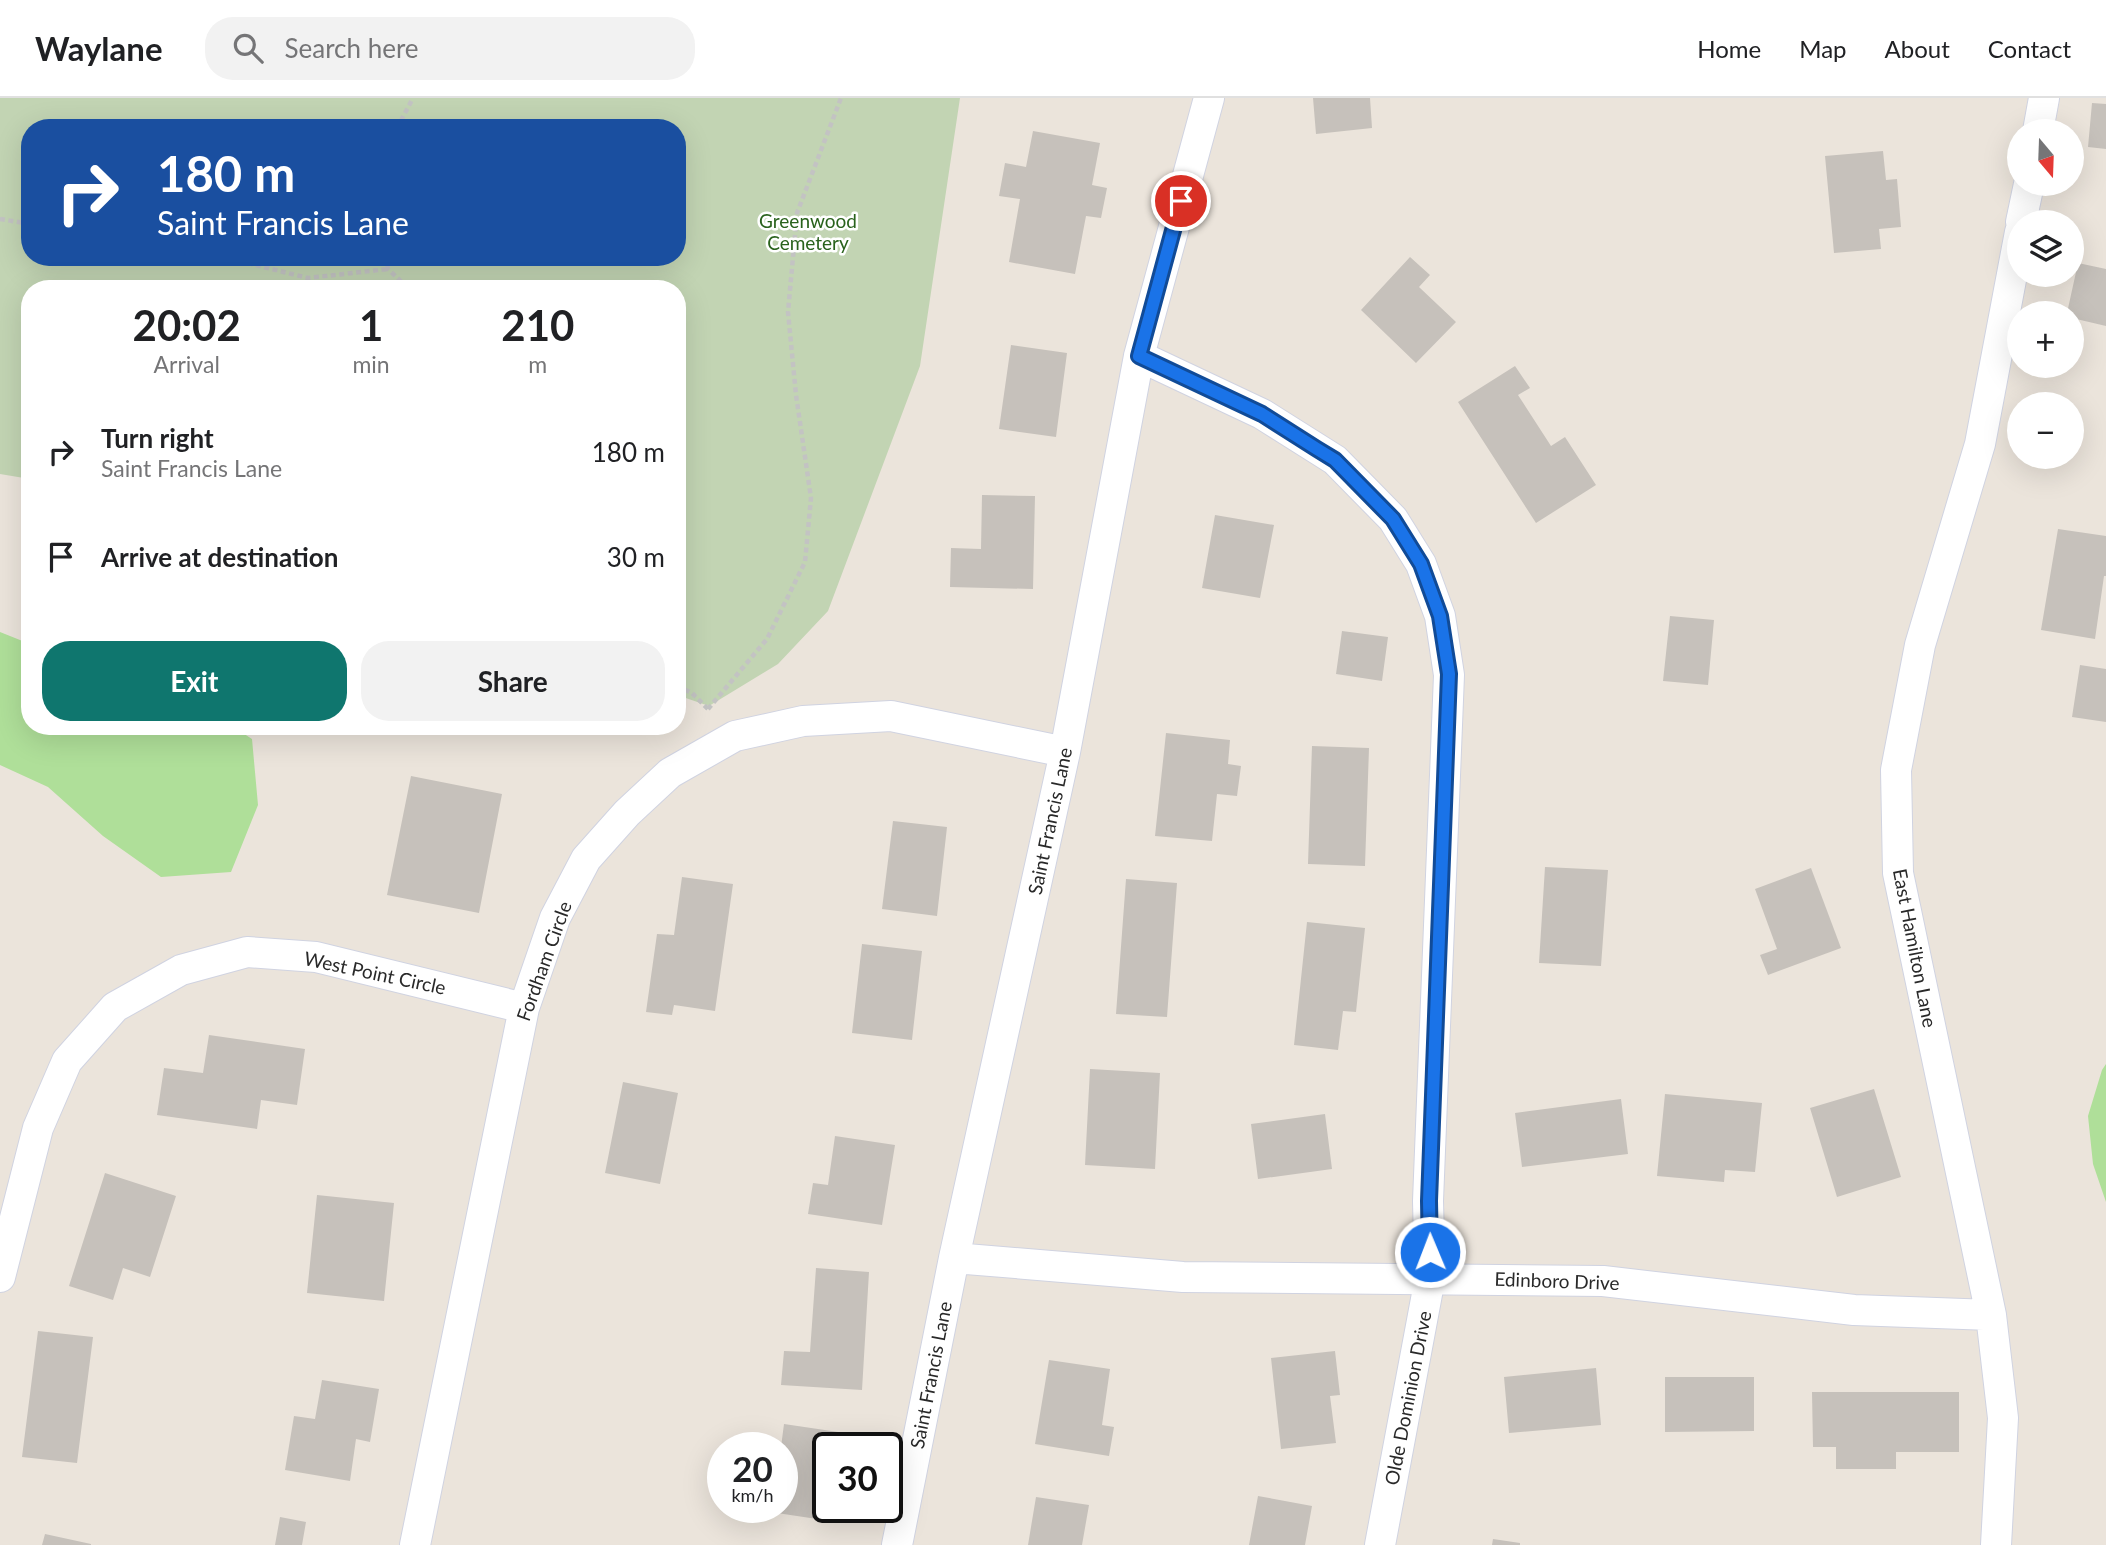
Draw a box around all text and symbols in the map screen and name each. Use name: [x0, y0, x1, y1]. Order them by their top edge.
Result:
search box: [205, 17, 695, 80]
text: Waylane: [35, 28, 163, 68]
icon: search: [229, 29, 267, 67]
text: Search here: [285, 32, 419, 64]
text: Home: [1697, 34, 1761, 63]
text: Map: [1799, 34, 1847, 63]
text: About: [1885, 34, 1950, 63]
text: Contact: [1988, 34, 2071, 63]
north arrow: [2007, 119, 2084, 196]
map controls: [2007, 119, 2084, 469]
text: 180 m: [157, 144, 295, 202]
icon: right: [42, 147, 133, 238]
pin: [1151, 171, 1211, 231]
icon: arrive: [1162, 182, 1200, 220]
text: Saint Francis Lane: [157, 203, 409, 242]
park label: Greenwood Cemetery: [759, 209, 857, 254]
button: layers: [2007, 210, 2084, 287]
text: 20:02: [133, 300, 241, 350]
text: 1: [359, 300, 383, 350]
text: 210: [501, 300, 574, 350]
button: +: [2007, 301, 2084, 378]
text: Arrival: [154, 350, 220, 378]
text: min: [352, 350, 390, 378]
text: m: [528, 350, 547, 378]
button: −: [2007, 392, 2084, 469]
text: Turn right: [101, 422, 214, 454]
icon: right: [42, 433, 80, 471]
text: 180 m: [592, 436, 665, 468]
text: Saint Francis Lane: [101, 454, 282, 482]
icon: arrive: [42, 538, 80, 576]
text: Arrive at destination: [101, 541, 338, 573]
text: 30 m: [607, 541, 665, 573]
button: Exit: [42, 641, 347, 721]
button: Share: [361, 641, 665, 721]
street label: Saint Francis Lane: [1023, 745, 1076, 896]
street label: East Hamilton Lane: [1889, 866, 1942, 1029]
street label: Fordham Circle: [511, 898, 576, 1024]
street label: West Point Circle: [302, 946, 448, 999]
position arrow: [1393, 1215, 1467, 1289]
street label: Edinboro Drive: [1494, 1267, 1620, 1294]
street label: Saint Francis Lane: [905, 1299, 956, 1451]
street label: Olde Dominion Drive: [1379, 1309, 1436, 1487]
speed limit sign: 30: [812, 1432, 903, 1523]
text: 20: [732, 1447, 773, 1489]
text: km/h: [731, 1484, 774, 1506]

